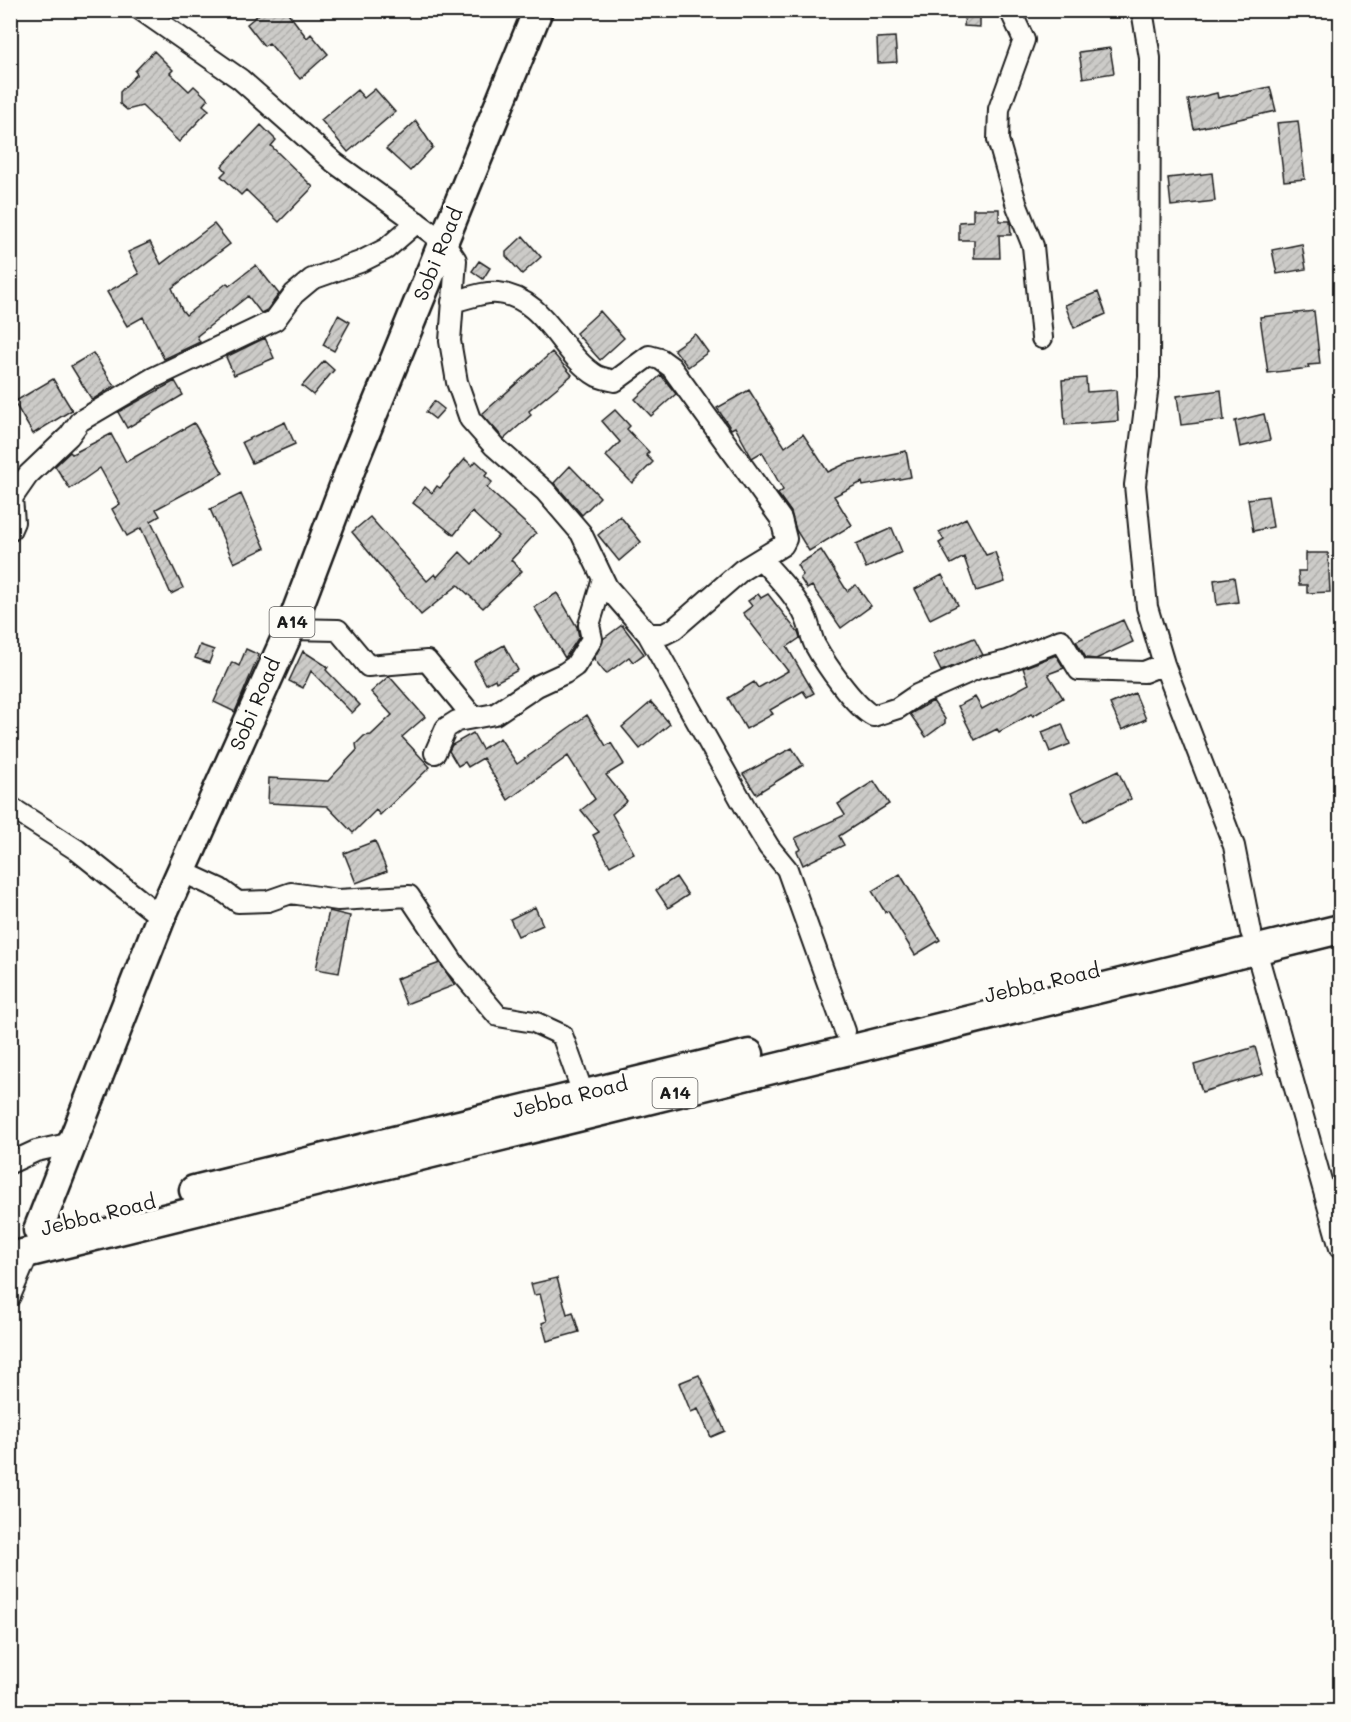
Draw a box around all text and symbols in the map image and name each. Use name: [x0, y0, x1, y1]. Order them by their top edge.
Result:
street label: Sobi Road: [407, 203, 468, 304]
road number: A14: [270, 607, 314, 637]
street label: Sobi Road: [223, 653, 285, 754]
street label: Jebba Road: [982, 956, 1102, 1008]
street label: Jebba Road: [510, 1069, 630, 1123]
road number: A14: [652, 1078, 698, 1108]
street label: Jebba Road: [38, 1187, 158, 1241]

